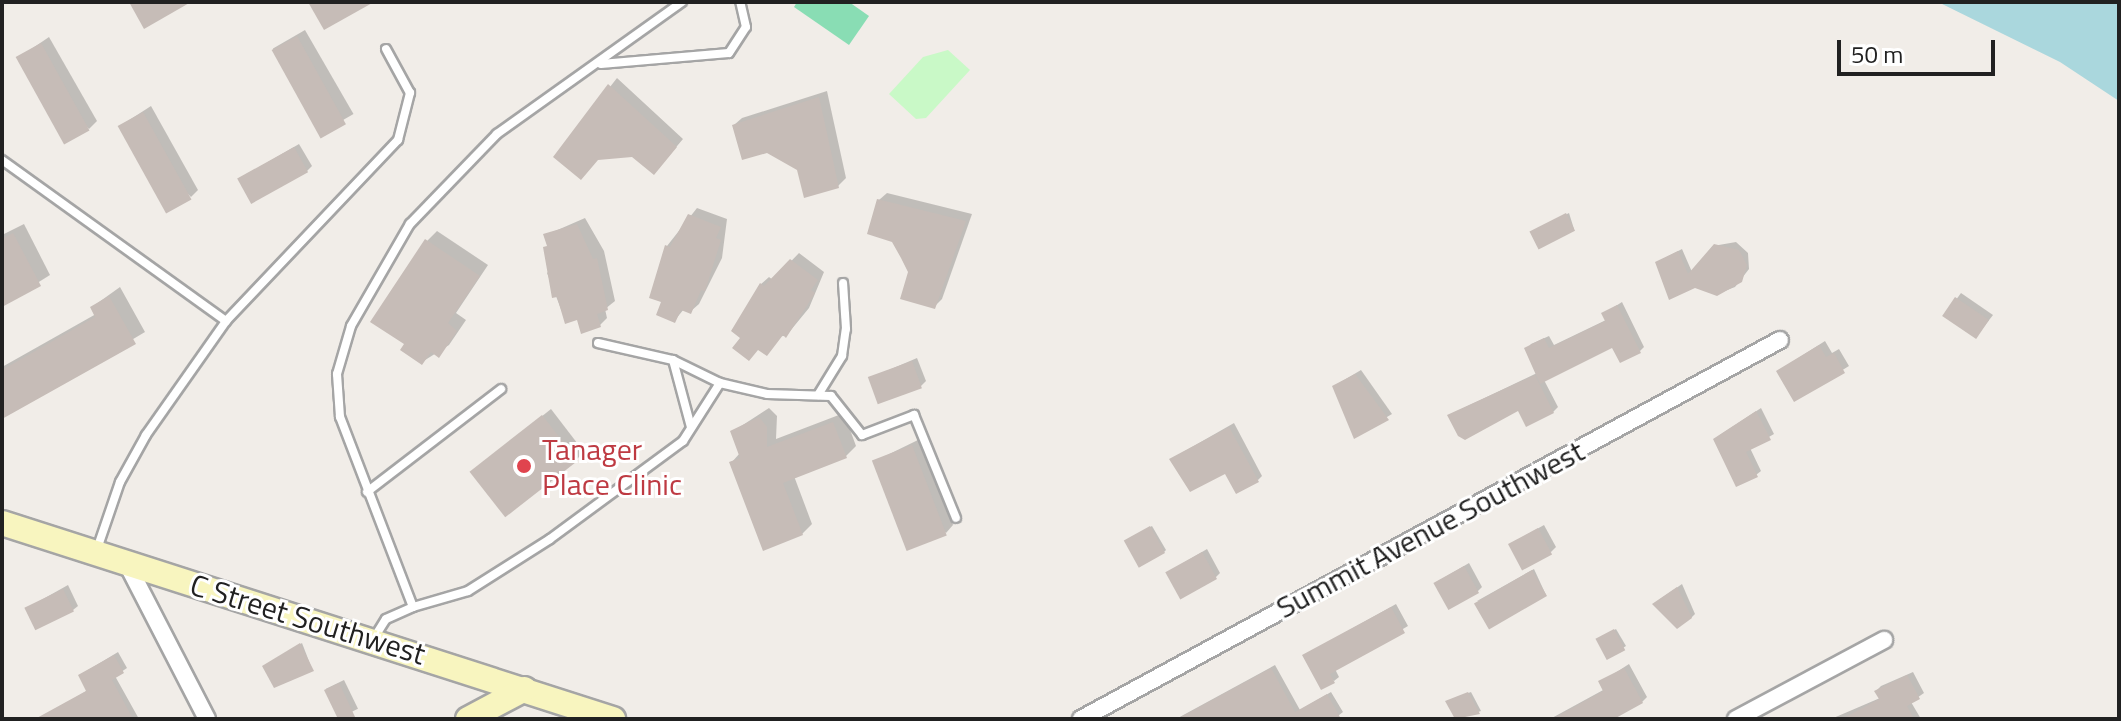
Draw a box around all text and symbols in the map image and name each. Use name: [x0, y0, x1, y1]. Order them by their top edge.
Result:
scale bar: [1841, 24, 1999, 74]
text: 50 m: [1851, 36, 1903, 72]
place label: Tanager Place Clinic: [542, 431, 682, 502]
street label: Summit Avenue Southwest: [1270, 433, 1590, 625]
marker: Tanager Place Clinic: [513, 455, 535, 477]
street label: C Street Southwest: [186, 566, 430, 672]

